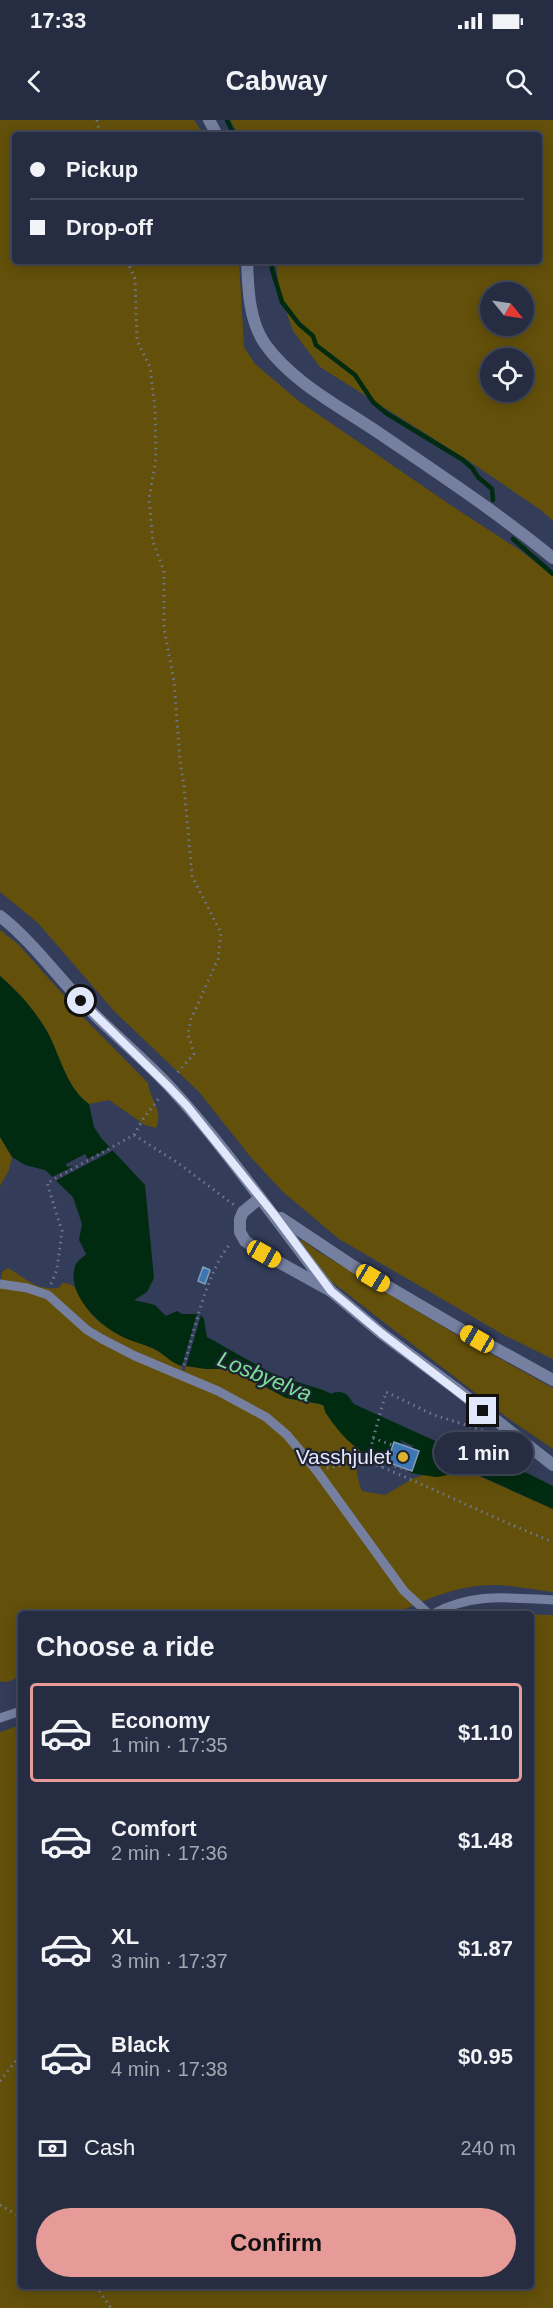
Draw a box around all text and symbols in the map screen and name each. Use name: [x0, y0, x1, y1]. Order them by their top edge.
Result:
text: 17:33: [30, 8, 86, 33]
icon: back: [18, 65, 51, 98]
icon: search: [502, 65, 535, 98]
text: Cabway: [225, 66, 328, 96]
text: Pickup: [66, 157, 138, 182]
text: Drop-off: [66, 215, 153, 240]
north arrow: [480, 282, 534, 336]
map controls: [480, 282, 534, 402]
button: locate: [480, 348, 534, 402]
route start: [67, 987, 94, 1014]
car: [244, 1237, 284, 1271]
car: [353, 1261, 393, 1295]
car: [457, 1322, 497, 1356]
water label: Losbyelva: [214, 1346, 315, 1407]
route end: [469, 1397, 496, 1424]
callout: 1 min: [434, 1432, 532, 1474]
text: 1 min: [457, 1442, 510, 1464]
place label: Vasshjulet: [296, 1445, 391, 1468]
marker: Vasshjulet: [396, 1450, 410, 1464]
text: Choose a ride: [36, 1632, 215, 1662]
icon: car: [39, 1706, 93, 1760]
text: Economy: [111, 1708, 210, 1733]
text: $1.10: [458, 1720, 513, 1745]
text: 1 min · 17:35: [111, 1734, 228, 1756]
icon: car: [39, 1814, 93, 1868]
text: Comfort: [111, 1816, 197, 1841]
text: $1.48: [458, 1828, 513, 1853]
text: 2 min · 17:36: [111, 1842, 228, 1864]
icon: car: [39, 1922, 93, 1976]
text: XL: [111, 1924, 139, 1949]
text: $1.87: [458, 1936, 513, 1961]
text: 3 min · 17:37: [111, 1950, 228, 1972]
icon: car: [39, 2030, 93, 2084]
text: Black: [111, 2032, 170, 2057]
text: $0.95: [458, 2044, 513, 2069]
text: 4 min · 17:38: [111, 2058, 228, 2080]
icon: cash: [36, 2132, 69, 2165]
text: Cash: [84, 2135, 135, 2160]
text: 240 m: [460, 2137, 516, 2159]
button: Confirm: [36, 2208, 516, 2277]

